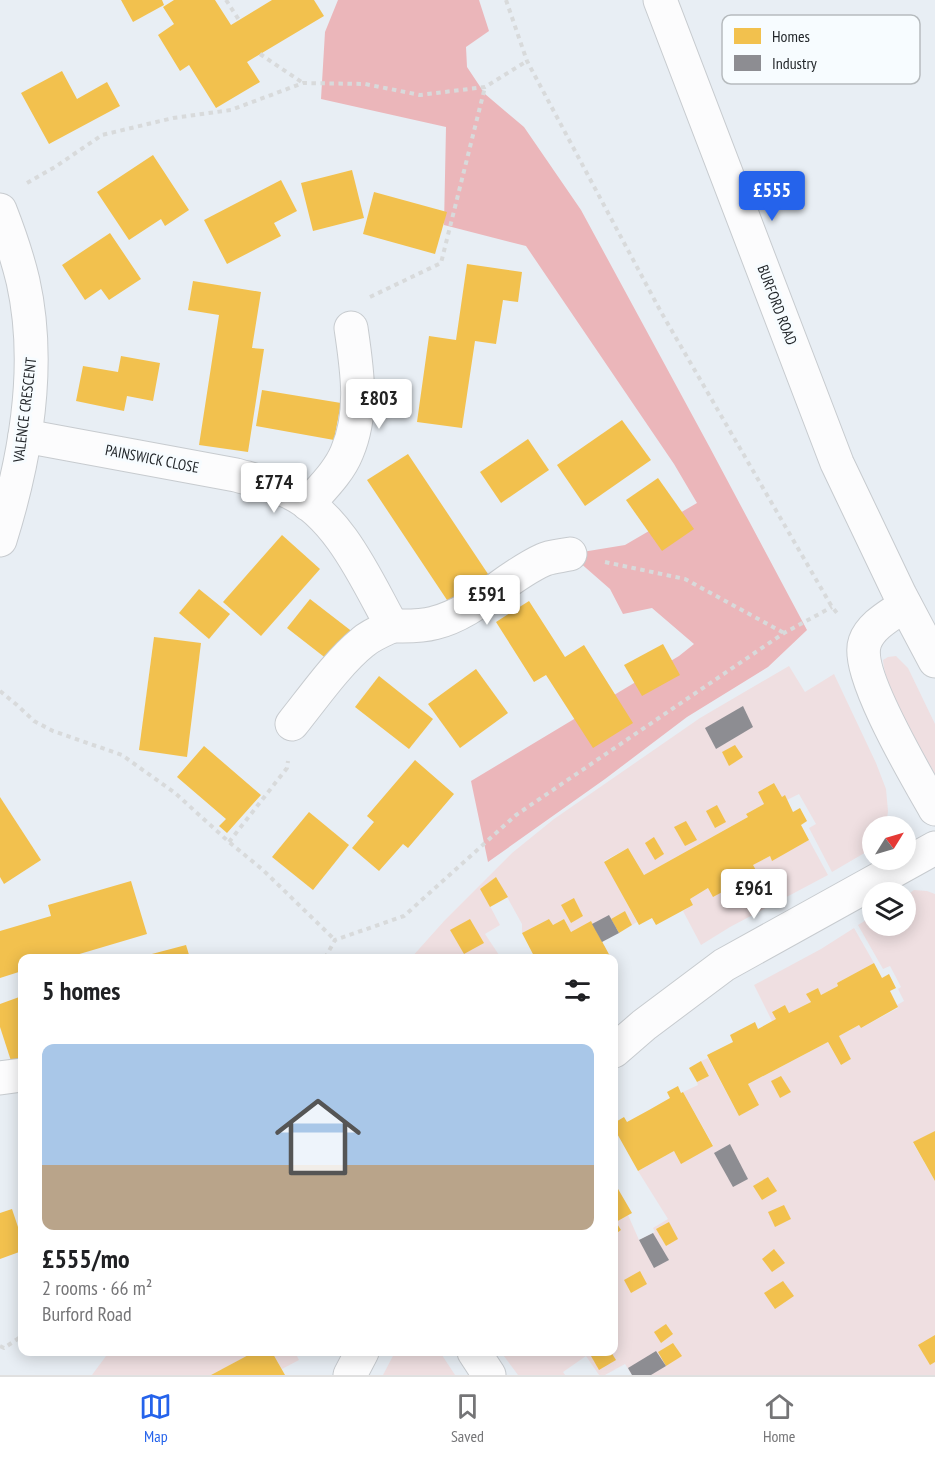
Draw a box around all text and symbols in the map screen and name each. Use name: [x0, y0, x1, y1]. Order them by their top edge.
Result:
legend: [722, 15, 920, 84]
text: Homes: [772, 26, 810, 46]
text: Industry: [772, 53, 817, 73]
pin: £555: [736, 171, 808, 222]
text: £555: [753, 177, 791, 203]
street label: BURFORD ROAD: [753, 262, 802, 348]
street label: VALENCE CRESCENT: [9, 356, 40, 465]
pin: £803: [343, 379, 415, 430]
text: £803: [360, 385, 398, 411]
street label: PAINSWICK CLOSE: [104, 440, 201, 477]
pin: £774: [238, 463, 310, 514]
text: £774: [255, 469, 293, 495]
pin: £591: [451, 575, 523, 626]
text: £591: [468, 581, 506, 607]
north arrow: [862, 816, 916, 870]
map controls: [862, 816, 916, 936]
pin: £961: [718, 869, 790, 920]
text: £961: [735, 875, 773, 901]
button: layers: [862, 882, 916, 936]
text: 5 homes: [42, 974, 120, 1007]
icon: filters: [561, 974, 594, 1007]
icon: home: [264, 1083, 372, 1191]
text: £555/mo: [42, 1242, 130, 1275]
text: 2 rooms · 66 m²: [42, 1275, 152, 1301]
text: Burford Road: [42, 1301, 132, 1327]
tab: Map: [139, 1390, 172, 1446]
tab: Saved: [451, 1390, 484, 1446]
tab: Home: [763, 1390, 796, 1446]

